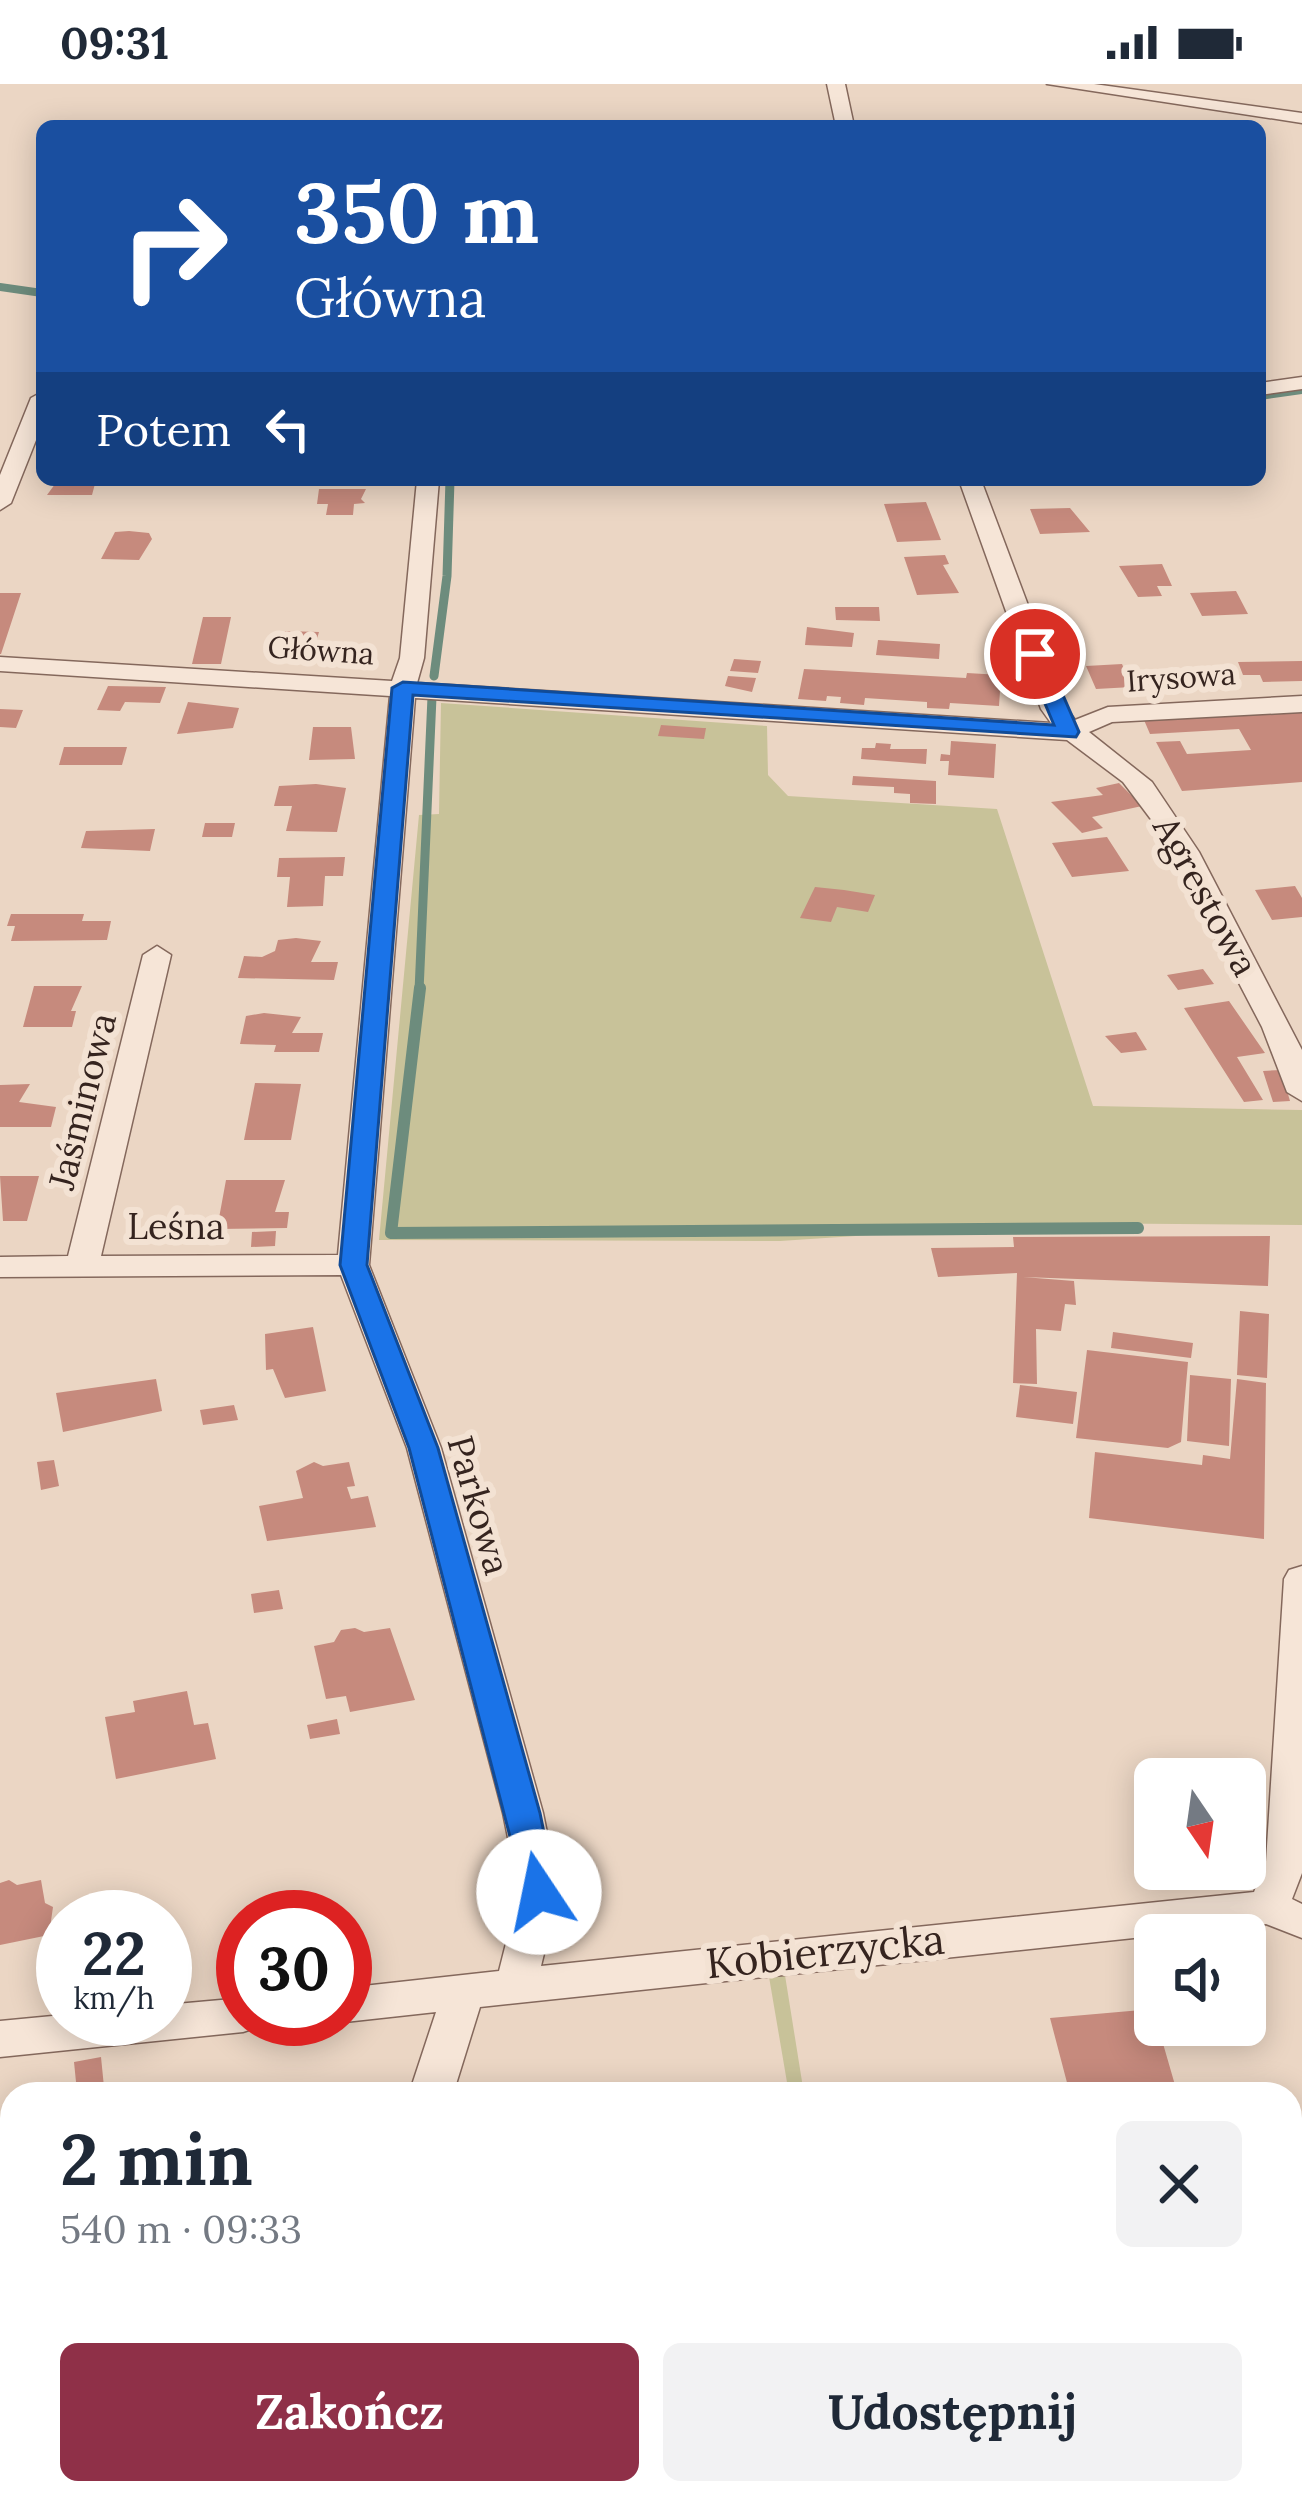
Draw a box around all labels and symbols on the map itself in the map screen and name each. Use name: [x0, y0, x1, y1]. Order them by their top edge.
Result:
pin: [984, 603, 1086, 705]
street label: Główna: [266, 627, 376, 673]
street label: Irysowa: [1125, 654, 1237, 701]
street label: Agrestowa: [1143, 807, 1269, 984]
street label: Jaśminowa: [38, 1008, 126, 1195]
street label: Leśna: [127, 1203, 225, 1249]
street label: Parkowa: [437, 1430, 521, 1580]
north arrow: [1134, 1758, 1266, 1890]
position arrow: [476, 1829, 602, 1955]
speed limit sign: 30: [216, 1890, 372, 2046]
street label: Kobierzycka: [703, 1912, 947, 1990]

